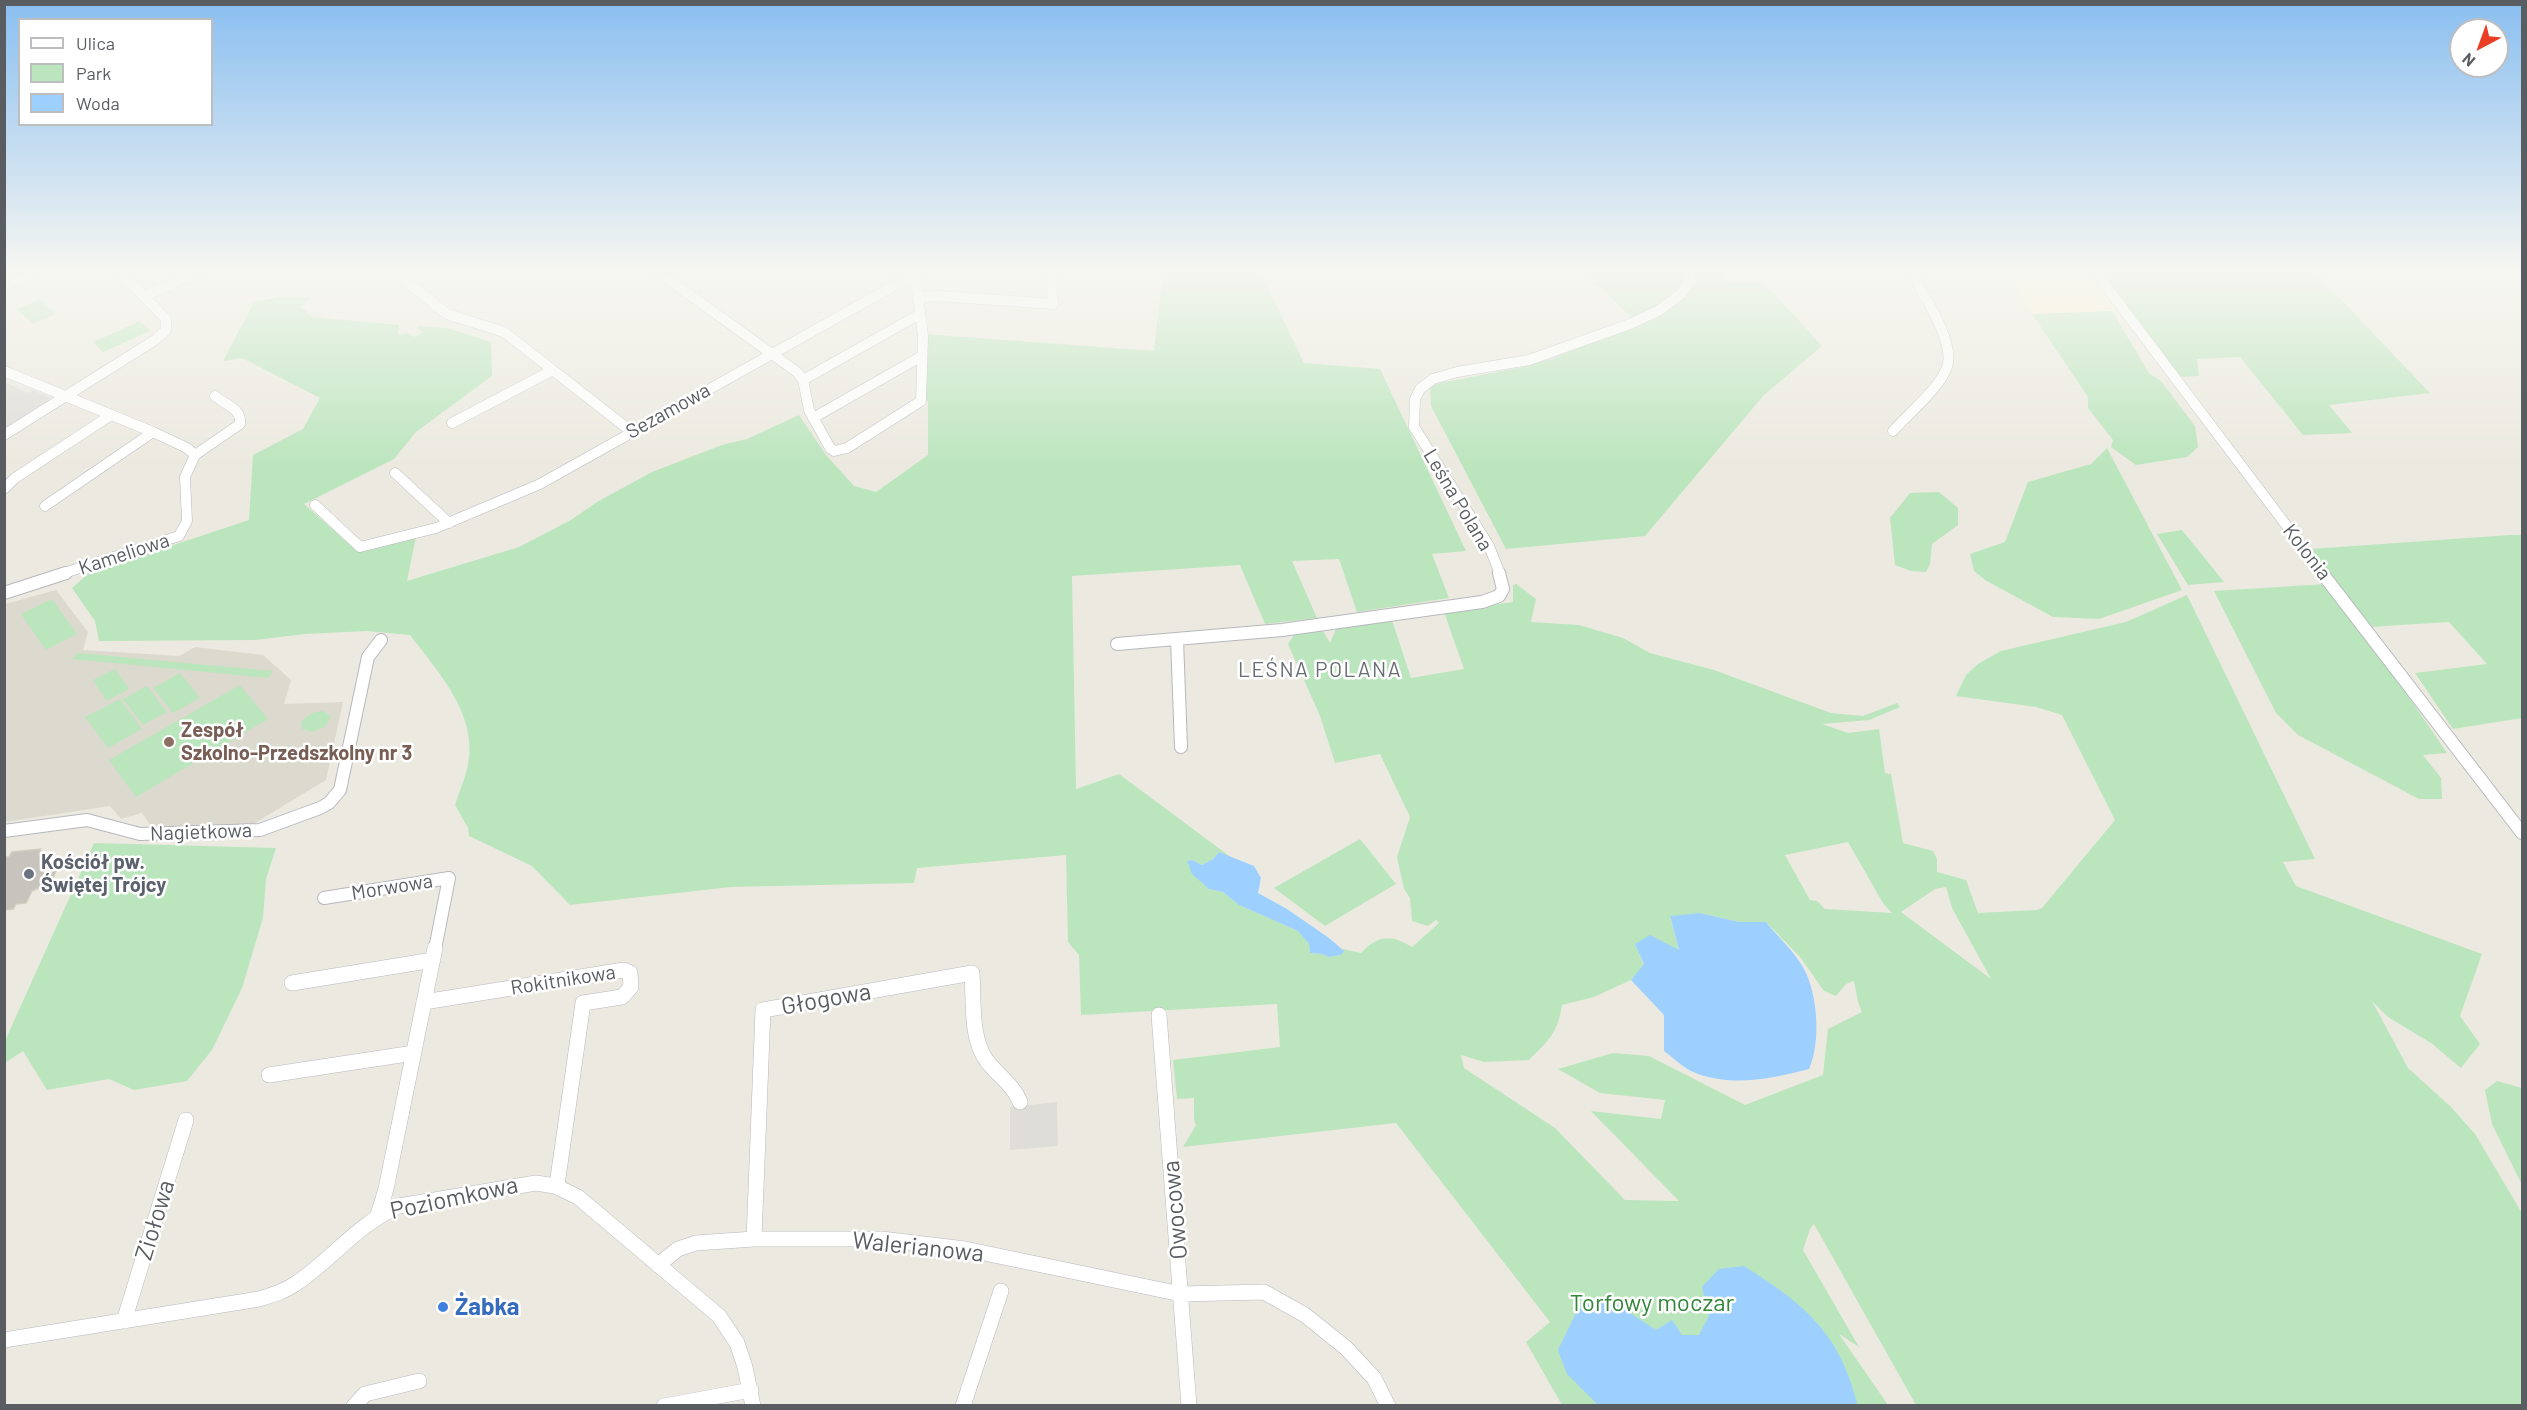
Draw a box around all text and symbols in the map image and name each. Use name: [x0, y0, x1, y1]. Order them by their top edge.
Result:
legend: [18, 18, 213, 126]
north arrow: [2449, 18, 2509, 78]
text: Ulica: [76, 32, 115, 54]
text: N: [2458, 50, 2478, 71]
text: Park: [76, 62, 111, 84]
text: Woda: [76, 92, 120, 114]
street label: Sezamowa: [622, 378, 714, 444]
street label: Leśna Polana: [1418, 445, 1498, 555]
street label: Kolonia: [2278, 519, 2336, 585]
street label: Kameliowa: [76, 528, 172, 580]
district label: LEŚNA POLANA: [1238, 657, 1402, 683]
place label: Zespół Szkolno-Przedszkolny nr 3: [181, 718, 412, 765]
marker: Zespół Szkolno-Przedszkolny nr 3: [162, 735, 176, 749]
street label: Nagietkowa: [150, 818, 252, 846]
place label: Kościół pw. Świętej Trójcy: [41, 850, 166, 897]
marker: Kościół pw. Świętej Trójcy: [22, 867, 36, 881]
street label: Morwowa: [350, 869, 434, 905]
street label: Rokitnikowa: [509, 960, 617, 1000]
street label: Głogowa: [779, 977, 873, 1021]
street label: Owocowa: [1156, 1159, 1194, 1261]
street label: Poziomkowa: [387, 1170, 521, 1226]
street label: Ziołowa: [129, 1176, 181, 1264]
street label: Walerianowa: [851, 1226, 985, 1268]
park label: Torfowy moczar: [1570, 1289, 1734, 1317]
place label: Żabka: [455, 1293, 520, 1321]
marker: Żabka: [436, 1300, 450, 1314]

